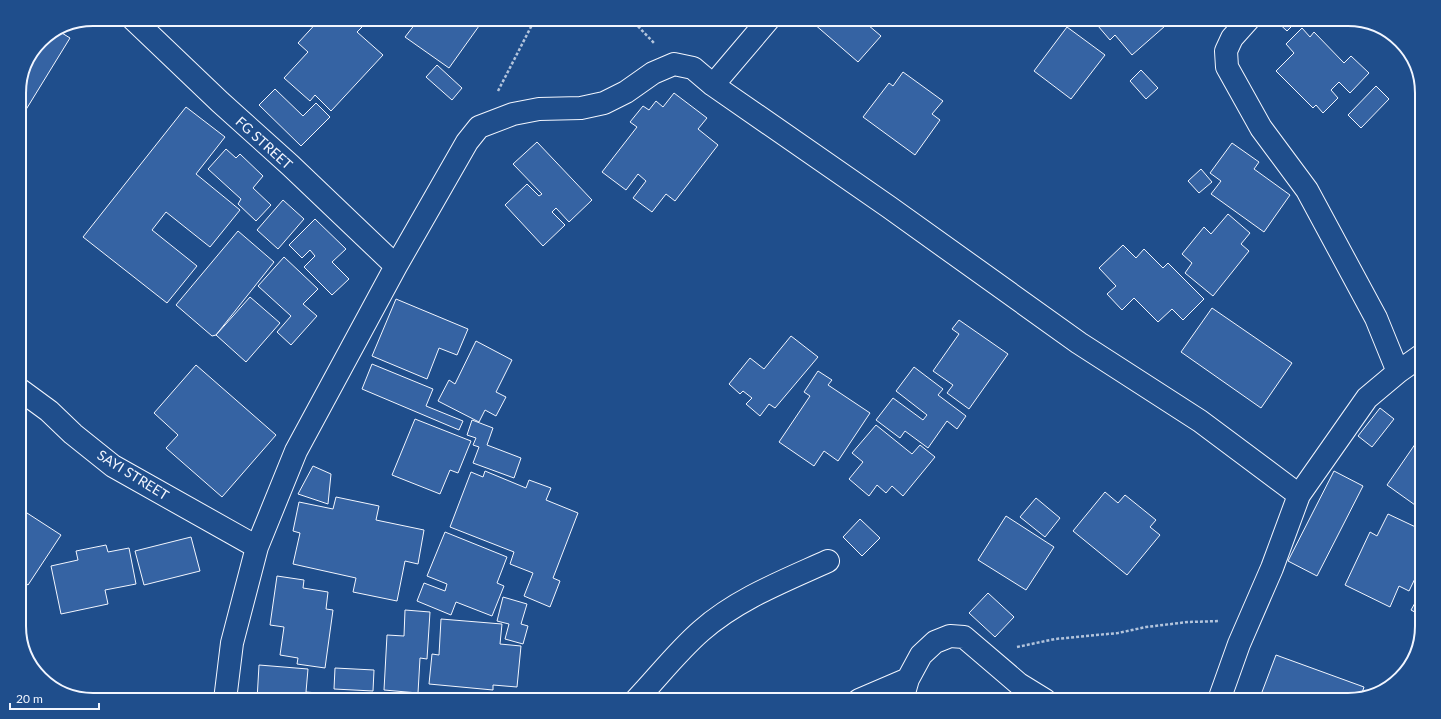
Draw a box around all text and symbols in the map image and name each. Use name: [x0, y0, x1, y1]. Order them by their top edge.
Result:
street label: FG STREET: [232, 113, 297, 173]
street label: SAYI STREET: [94, 446, 173, 504]
scale bar: [10, 685, 99, 711]
text: 20 m: [16, 691, 43, 706]

